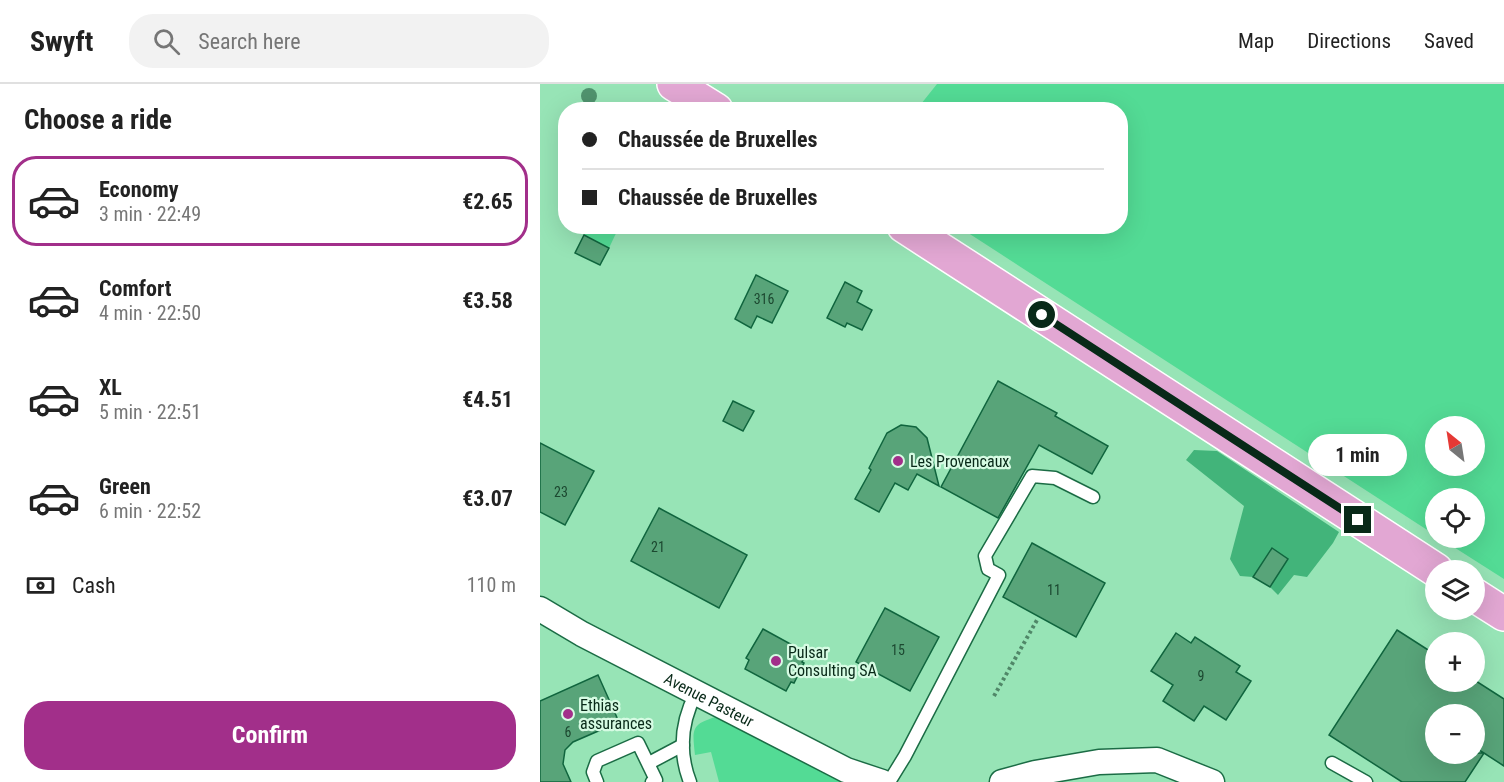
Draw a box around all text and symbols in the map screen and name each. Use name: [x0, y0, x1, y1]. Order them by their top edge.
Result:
search box: [129, 14, 549, 68]
text: Swyft: [30, 25, 93, 58]
icon: search: [150, 25, 183, 58]
text: Search here: [198, 29, 301, 54]
text: Map: [1238, 29, 1274, 53]
text: Directions: [1307, 29, 1391, 53]
text: Saved: [1424, 29, 1474, 53]
text: Choose a ride: [24, 104, 172, 136]
text: Chaussée de Bruxelles: [618, 127, 817, 152]
icon: car: [27, 174, 81, 228]
text: Economy: [99, 177, 179, 202]
text: Chaussée de Bruxelles: [618, 185, 817, 210]
text: €2.65: [462, 189, 513, 214]
text: 3 min · 22:49: [99, 202, 201, 226]
icon: car: [27, 273, 81, 327]
text: Comfort: [99, 276, 172, 301]
text: €3.58: [462, 288, 513, 313]
house number: 316: [754, 291, 774, 307]
text: 4 min · 22:50: [99, 301, 201, 325]
route start: [1028, 301, 1055, 328]
icon: car: [27, 372, 81, 426]
text: XL: [99, 375, 122, 400]
text: €4.51: [462, 387, 513, 412]
text: 5 min · 22:51: [99, 400, 201, 424]
north arrow: [1425, 416, 1485, 476]
map controls: [1425, 416, 1485, 764]
callout: 1 min: [1308, 433, 1408, 475]
text: 1 min: [1335, 443, 1380, 467]
place label: Les Provencaux: [910, 452, 1009, 471]
marker: Les Provencaux: [891, 454, 905, 468]
icon: car: [27, 471, 81, 525]
text: Green: [99, 474, 151, 499]
house number: 23: [554, 484, 568, 500]
text: €3.07: [462, 486, 513, 511]
button: locate: [1425, 488, 1485, 548]
text: 6 min · 22:52: [99, 499, 201, 523]
route end: [1344, 506, 1371, 533]
house number: 21: [651, 539, 665, 555]
button: layers: [1425, 560, 1485, 620]
icon: cash: [24, 569, 57, 602]
text: Cash: [72, 573, 116, 598]
text: 110 m: [467, 573, 516, 597]
house number: 11: [1047, 582, 1061, 598]
button: +: [1425, 632, 1485, 692]
house number: 15: [891, 642, 905, 658]
place label: Pulsar Consulting SA: [788, 643, 877, 680]
marker: Pulsar Consulting SA: [769, 654, 783, 668]
house number: 9: [1198, 668, 1204, 684]
street label: Avenue Pasteur: [661, 669, 757, 731]
place label: Ethias assurances: [580, 696, 652, 733]
button: Confirm: [24, 701, 516, 770]
button: −: [1425, 704, 1485, 764]
marker: Ethias assurances: [561, 707, 575, 721]
house number: 6: [565, 724, 572, 740]

